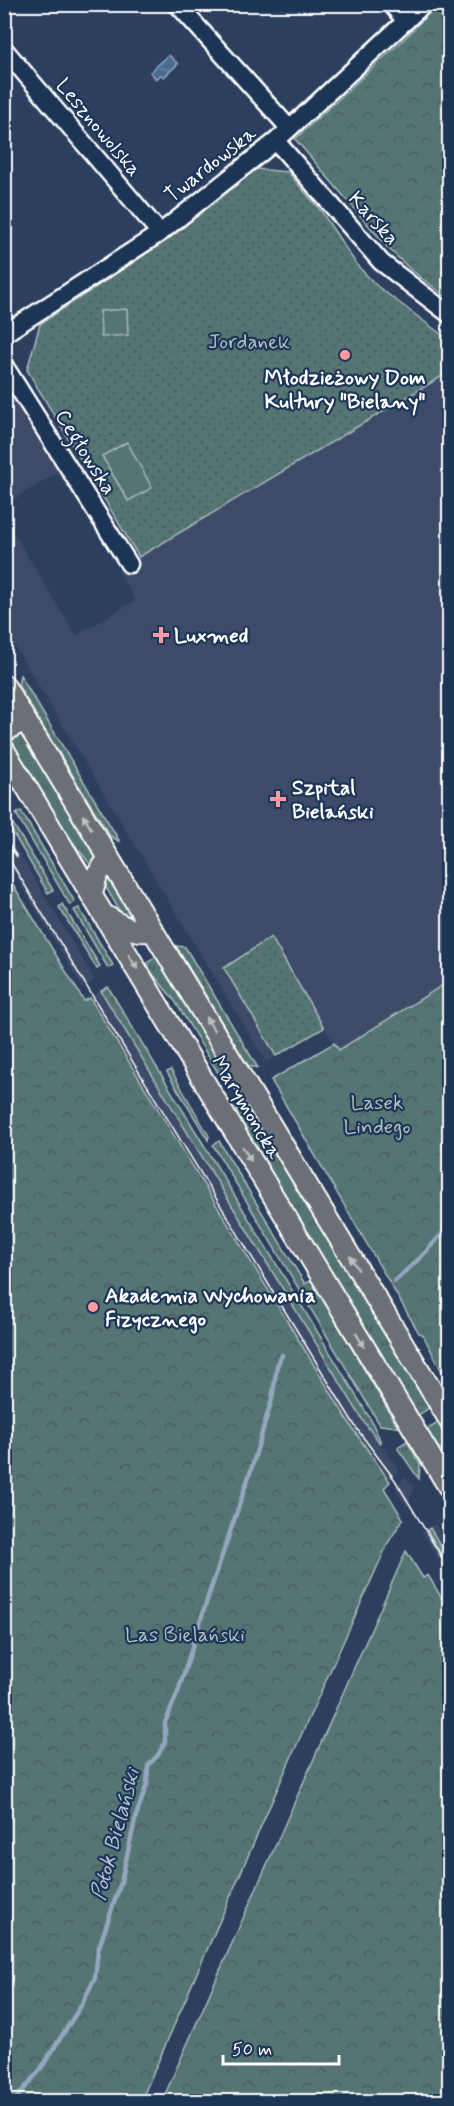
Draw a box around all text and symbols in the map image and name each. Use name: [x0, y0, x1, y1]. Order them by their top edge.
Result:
street label: Lesznowolska: [49, 73, 148, 183]
street label: Twardowska: [159, 120, 263, 209]
street label: Karska: [342, 186, 405, 252]
park label: Jordanek: [208, 328, 290, 356]
marker: Młodzieżowy Dom Kultury "Bielany": [338, 348, 352, 362]
place label: Młodzieżowy Dom Kultury "Bielany": [264, 364, 426, 416]
street label: Cegłowska: [46, 404, 122, 502]
place label: Luxmed: [174, 622, 248, 650]
marker: Luxmed: [152, 626, 170, 644]
place label: Szpital Bielański: [292, 774, 374, 826]
marker: Szpital Bielański: [269, 790, 287, 808]
one-way arrow: [82, 813, 92, 830]
one-way arrow: [127, 954, 138, 970]
one-way arrow: [204, 1016, 215, 1032]
street label: Marymoncka: [204, 1051, 288, 1165]
park label: Lasek Lindego: [343, 1089, 411, 1141]
one-way arrow: [242, 1146, 253, 1162]
one-way arrow: [348, 1255, 359, 1271]
place label: Akademia Wychowania Fizycznego: [105, 1282, 316, 1334]
marker: Akademia Wychowania Fizycznego: [86, 1300, 100, 1314]
one-way arrow: [354, 1332, 365, 1348]
park label: Las Bielański: [125, 1621, 245, 1649]
water label: Potok Bielański: [85, 1764, 147, 1904]
scale bar: [223, 2028, 338, 2066]
text: 50 m: [232, 2038, 272, 2062]

